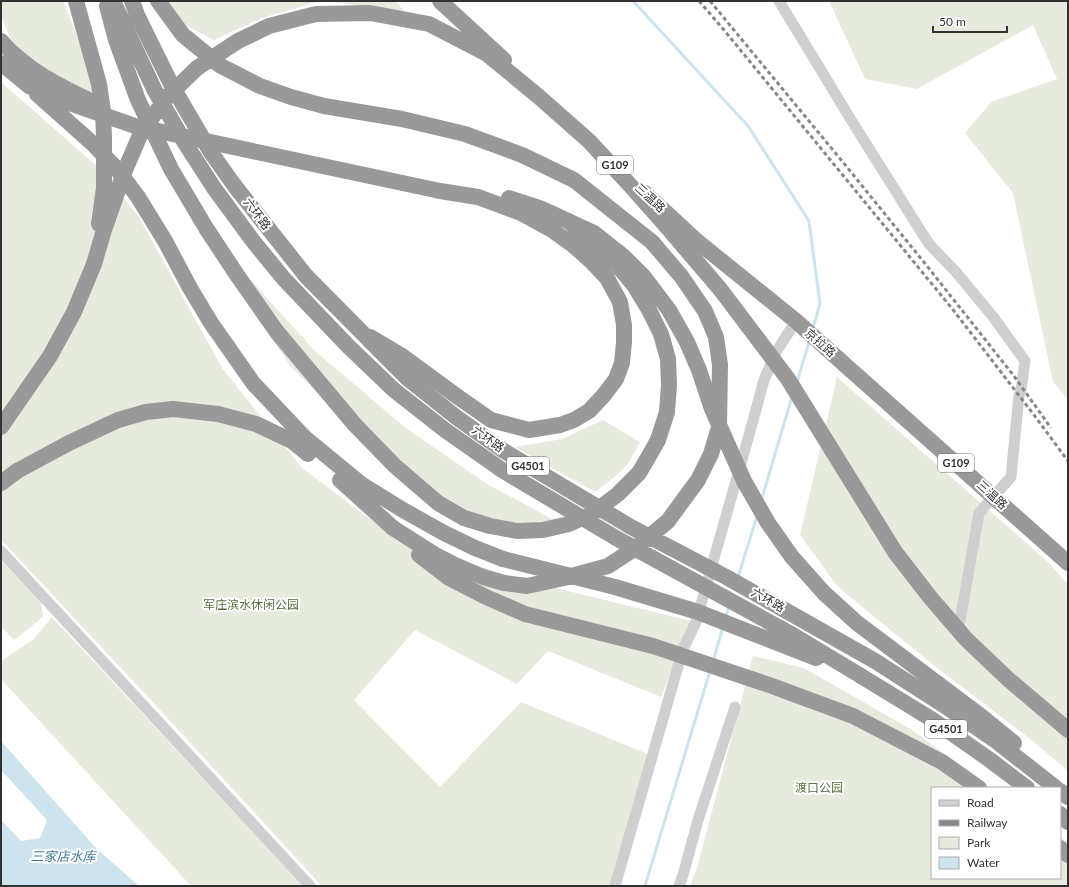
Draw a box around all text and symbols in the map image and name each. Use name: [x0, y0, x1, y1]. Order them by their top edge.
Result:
scale bar: [933, 8, 1007, 34]
text: 50 m: [939, 14, 966, 29]
road number: G109: [597, 156, 633, 174]
street label: 三温路: [632, 180, 669, 215]
street label: 六环路: [241, 195, 274, 233]
street label: 京拉路: [802, 325, 839, 360]
street label: 六环路: [469, 422, 507, 455]
road number: G109: [938, 454, 974, 472]
road number: G4501: [507, 457, 549, 475]
street label: 三温路: [974, 477, 1011, 512]
street label: 六环路: [749, 584, 788, 615]
park label: 军庄滨水休闲公园: [203, 597, 299, 612]
road number: G4501: [925, 720, 967, 738]
park label: 渡口公园: [795, 780, 843, 795]
legend: [931, 787, 1061, 879]
text: Road: [967, 795, 994, 810]
text: Railway: [967, 815, 1008, 830]
text: Park: [967, 835, 991, 850]
water label: 三家店水库: [30, 848, 97, 864]
text: Water: [967, 855, 1000, 870]

